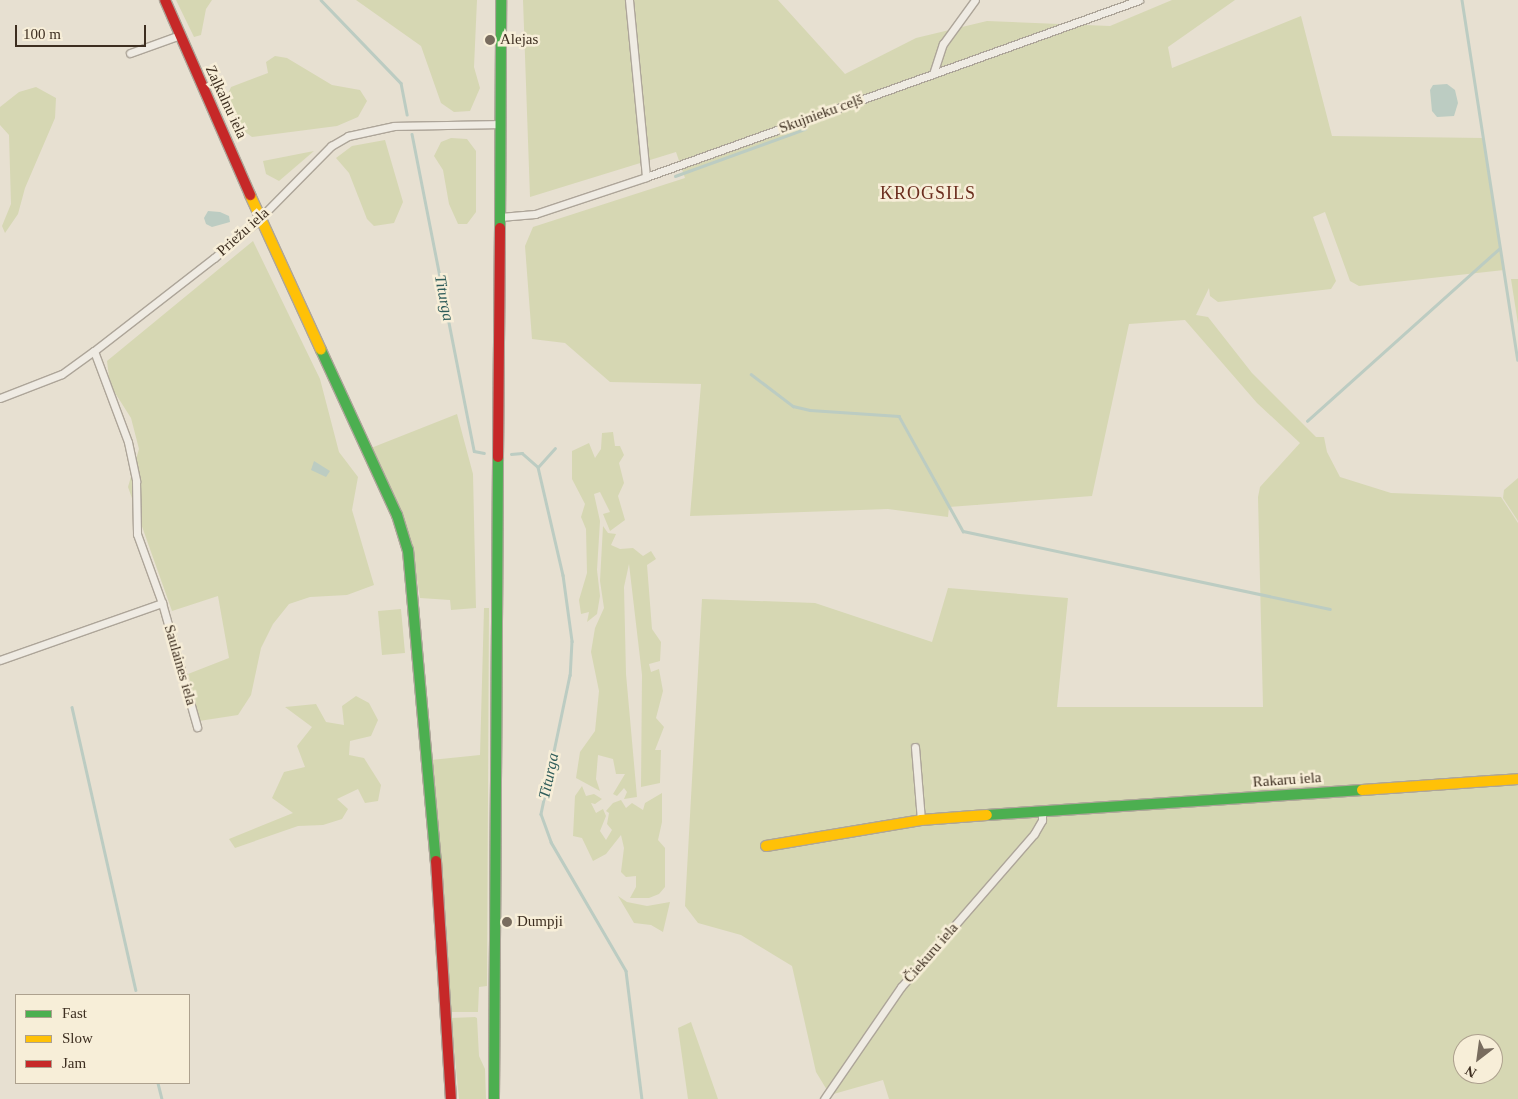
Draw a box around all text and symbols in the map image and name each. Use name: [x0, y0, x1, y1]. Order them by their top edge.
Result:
scale bar: [18, 15, 149, 47]
text: 100 m: [23, 26, 61, 42]
place label: Alejas: [500, 31, 538, 49]
marker: Alejas: [484, 34, 496, 46]
street label: Zaļkalnu iela: [201, 63, 251, 141]
street label: Skujnieku ceļš: [777, 91, 865, 137]
district label: KROGSILS: [879, 182, 977, 204]
street label: Priežu iela: [213, 204, 273, 260]
water label: Titurga: [430, 273, 458, 323]
street label: Saulaines iela: [160, 623, 200, 707]
water label: Titurga: [535, 751, 563, 801]
street label: Rakaru iela: [1252, 769, 1322, 791]
place label: Dumpji: [517, 913, 563, 931]
marker: Dumpji: [501, 916, 513, 928]
street label: Čiekuru iela: [900, 919, 962, 987]
legend: [15, 994, 190, 1084]
text: Fast: [62, 1005, 87, 1021]
text: Slow: [62, 1030, 93, 1046]
north arrow: [1453, 1034, 1503, 1084]
text: Jam: [62, 1055, 86, 1071]
text: N: [1463, 1063, 1479, 1081]

